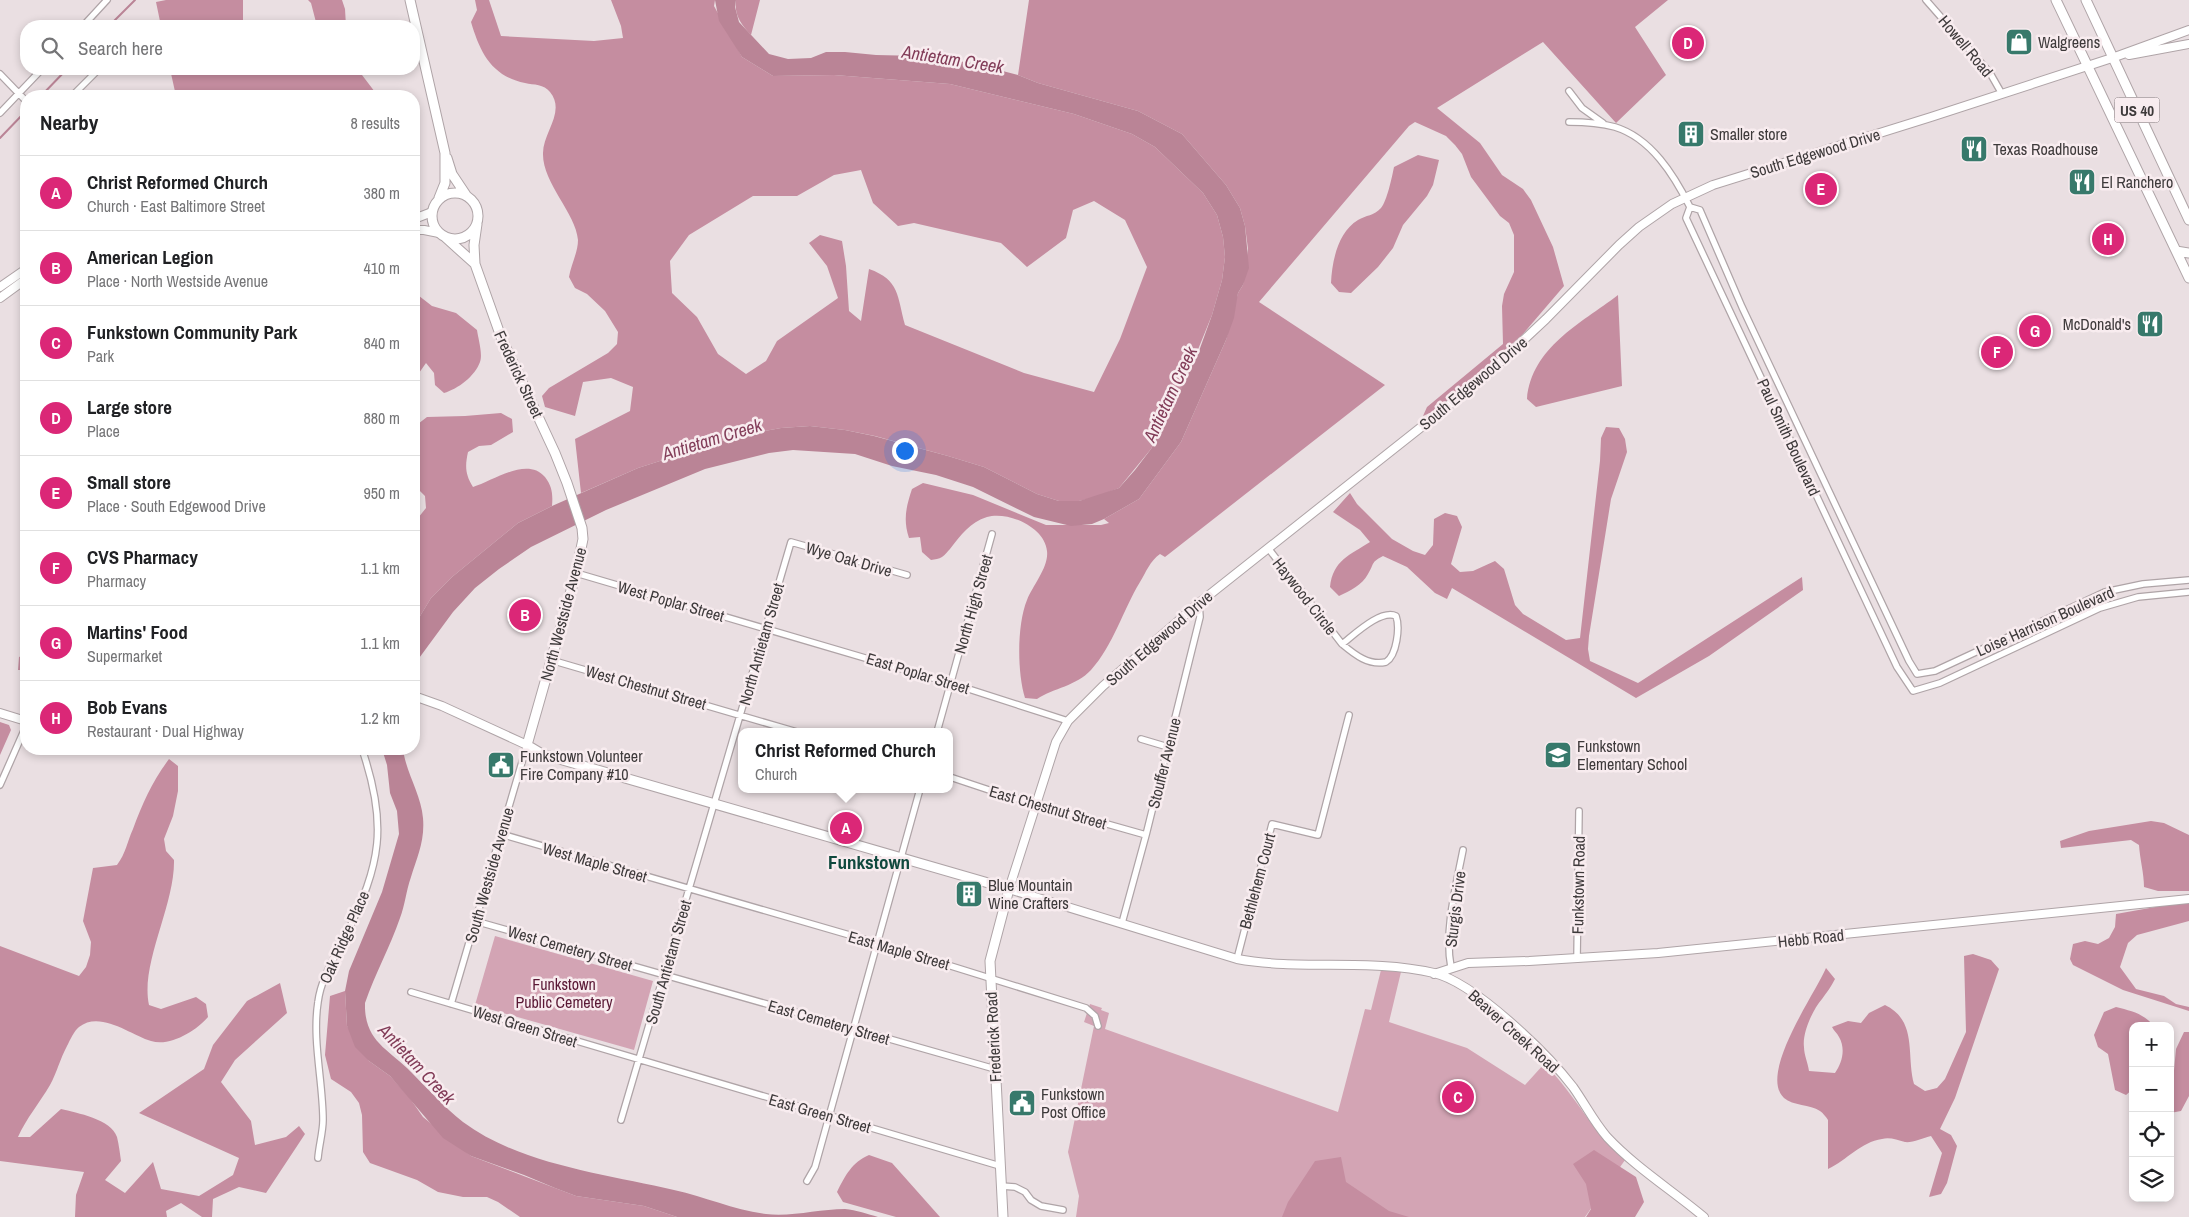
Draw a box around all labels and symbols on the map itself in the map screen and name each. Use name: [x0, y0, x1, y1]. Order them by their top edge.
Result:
street label: Howell Road: [1934, 10, 1998, 82]
pin: D: [1672, 24, 1704, 62]
shop icon: Walgreens: [2004, 27, 2034, 57]
place label: Walgreens: [2038, 31, 2100, 53]
water label: Antietam Creek: [899, 38, 1006, 79]
road number: US 40: [2114, 98, 2160, 122]
building icon: Smaller store: [1676, 119, 1706, 149]
place label: Smaller store: [1710, 123, 1787, 145]
street label: South Edgewood Drive: [1747, 123, 1883, 183]
restaurant icon: Texas Roadhouse: [1959, 134, 1989, 164]
place label: Texas Roadhouse: [1993, 138, 2098, 160]
restaurant icon: El Ranchero: [2067, 167, 2097, 197]
pin: E: [1805, 170, 1837, 208]
place label: El Ranchero: [2101, 171, 2173, 193]
pin: H: [2092, 220, 2124, 258]
restaurant icon: McDonald's: [2135, 309, 2165, 339]
pin: G: [2019, 312, 2051, 350]
place label: McDonald's: [2063, 313, 2131, 335]
street label: Frederick Street: [489, 327, 549, 422]
street label: South Edgewood Drive: [1414, 331, 1532, 435]
pin: F: [1981, 333, 2013, 371]
water label: Antietam Creek: [1137, 342, 1203, 447]
street label: Paul Smith Boulevard: [1752, 375, 1826, 499]
water label: Antietam Creek: [658, 412, 765, 466]
your location: [892, 438, 918, 464]
street label: Wye Oak Drive: [803, 536, 895, 582]
street label: North Westside Avenue: [535, 545, 591, 683]
street label: North High Street: [948, 552, 998, 656]
street label: Haywood Circle: [1268, 553, 1342, 639]
street label: West Poplar Street: [615, 575, 727, 627]
street label: North Antietam Street: [733, 580, 789, 708]
street label: Loise Harrison Boulevard: [1973, 581, 2117, 661]
street label: South Edgewood Drive: [1101, 585, 1217, 691]
pin: B: [509, 596, 541, 634]
street label: East Poplar Street: [864, 647, 972, 699]
street label: West Chestnut Street: [583, 659, 709, 715]
street label: Stouffer Avenue: [1142, 715, 1186, 811]
place label: Funkstown Elementary School: [1577, 735, 1687, 775]
school or university icon: Funkstown Elementary School: [1543, 740, 1573, 770]
place label: Funkstown Volunteer Fire Company #10: [520, 745, 643, 785]
public building icon: Funkstown Volunteer Fire Company #10: [486, 750, 516, 780]
street label: East Chestnut Street: [987, 780, 1110, 834]
street label: South Westside Avenue: [459, 805, 519, 945]
pin: A: [830, 809, 862, 847]
street label: Bethlehem Court: [1234, 830, 1280, 931]
street label: Funkstown Road: [1566, 836, 1590, 934]
street label: West Maple Street: [540, 837, 650, 888]
district label: Funkstown: [828, 849, 910, 875]
street label: Sturgis Drive: [1439, 870, 1471, 948]
place label: Blue Mountain Wine Crafters: [988, 874, 1073, 914]
building icon: Blue Mountain Wine Crafters: [954, 879, 984, 909]
street label: Oak Ridge Place: [314, 887, 374, 987]
street label: South Antietam Street: [640, 897, 696, 1027]
street label: West Cemetery Street: [505, 920, 635, 976]
street label: Hebb Road: [1777, 924, 1845, 952]
street label: East Maple Street: [846, 925, 952, 975]
park label: Funkstown Public Cemetery: [516, 973, 613, 1013]
street label: Beaver Creek Road: [1464, 984, 1564, 1078]
street label: Frederick Road: [980, 991, 1006, 1083]
street label: East Cemetery Street: [766, 994, 893, 1050]
street label: West Green Street: [470, 1000, 580, 1052]
water label: Antietam Creek: [372, 1017, 462, 1110]
pin: C: [1442, 1078, 1474, 1116]
place label: Funkstown Post Office: [1041, 1083, 1106, 1123]
street label: East Green Street: [766, 1088, 874, 1138]
public building icon: Funkstown Post Office: [1007, 1088, 1037, 1118]

